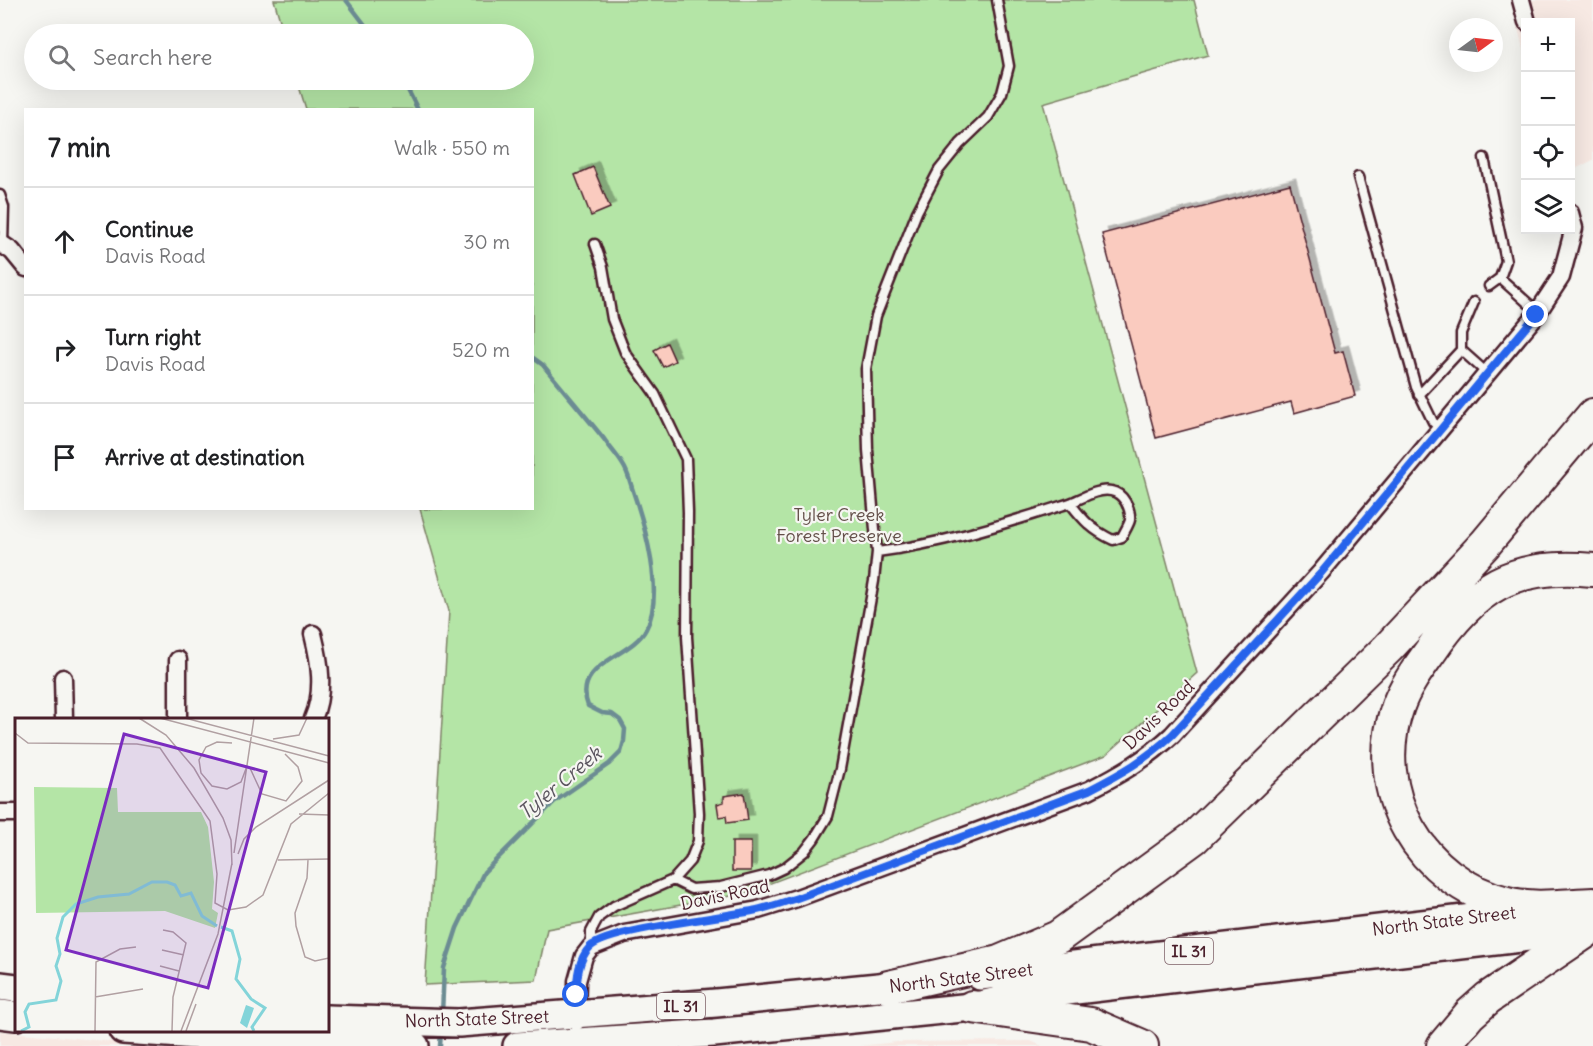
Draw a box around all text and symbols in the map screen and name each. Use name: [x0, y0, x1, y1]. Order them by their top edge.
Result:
north arrow: [1449, 18, 1503, 72]
map controls: [1521, 18, 1575, 234]
button: +: [1521, 18, 1575, 72]
search box: [24, 24, 534, 90]
icon: search: [45, 41, 78, 74]
text: Search here: [93, 43, 212, 71]
button: −: [1521, 72, 1575, 126]
button: locate: [1521, 126, 1575, 180]
text: 7 min: [48, 131, 111, 164]
text: Walk · 550 m: [394, 135, 510, 160]
button: layers: [1521, 180, 1575, 234]
text: Continue: [105, 215, 194, 243]
icon: ahead: [48, 225, 81, 258]
text: 30 m: [463, 229, 510, 254]
text: Davis Road: [105, 243, 206, 268]
route end: [1522, 301, 1548, 327]
text: Turn right: [105, 323, 201, 351]
icon: right: [48, 333, 81, 366]
text: 520 m: [452, 337, 510, 362]
text: Davis Road: [105, 351, 206, 376]
icon: arrive: [48, 441, 81, 474]
text: Arrive at destination: [105, 443, 305, 471]
park label: Tyler Creek Forest Preserve: [776, 503, 902, 547]
street label: Davis Road: [1118, 675, 1199, 754]
inset map: [15, 718, 328, 1031]
water label: Tyler Creek: [513, 739, 608, 825]
street label: Davis Road: [678, 874, 772, 915]
street label: North State Street: [1371, 900, 1517, 941]
road number: IL 31: [1165, 938, 1213, 964]
street label: North State Street: [888, 957, 1034, 998]
route start: [562, 981, 588, 1007]
road number: IL 31: [657, 993, 705, 1019]
street label: North State Street: [404, 1004, 550, 1033]

